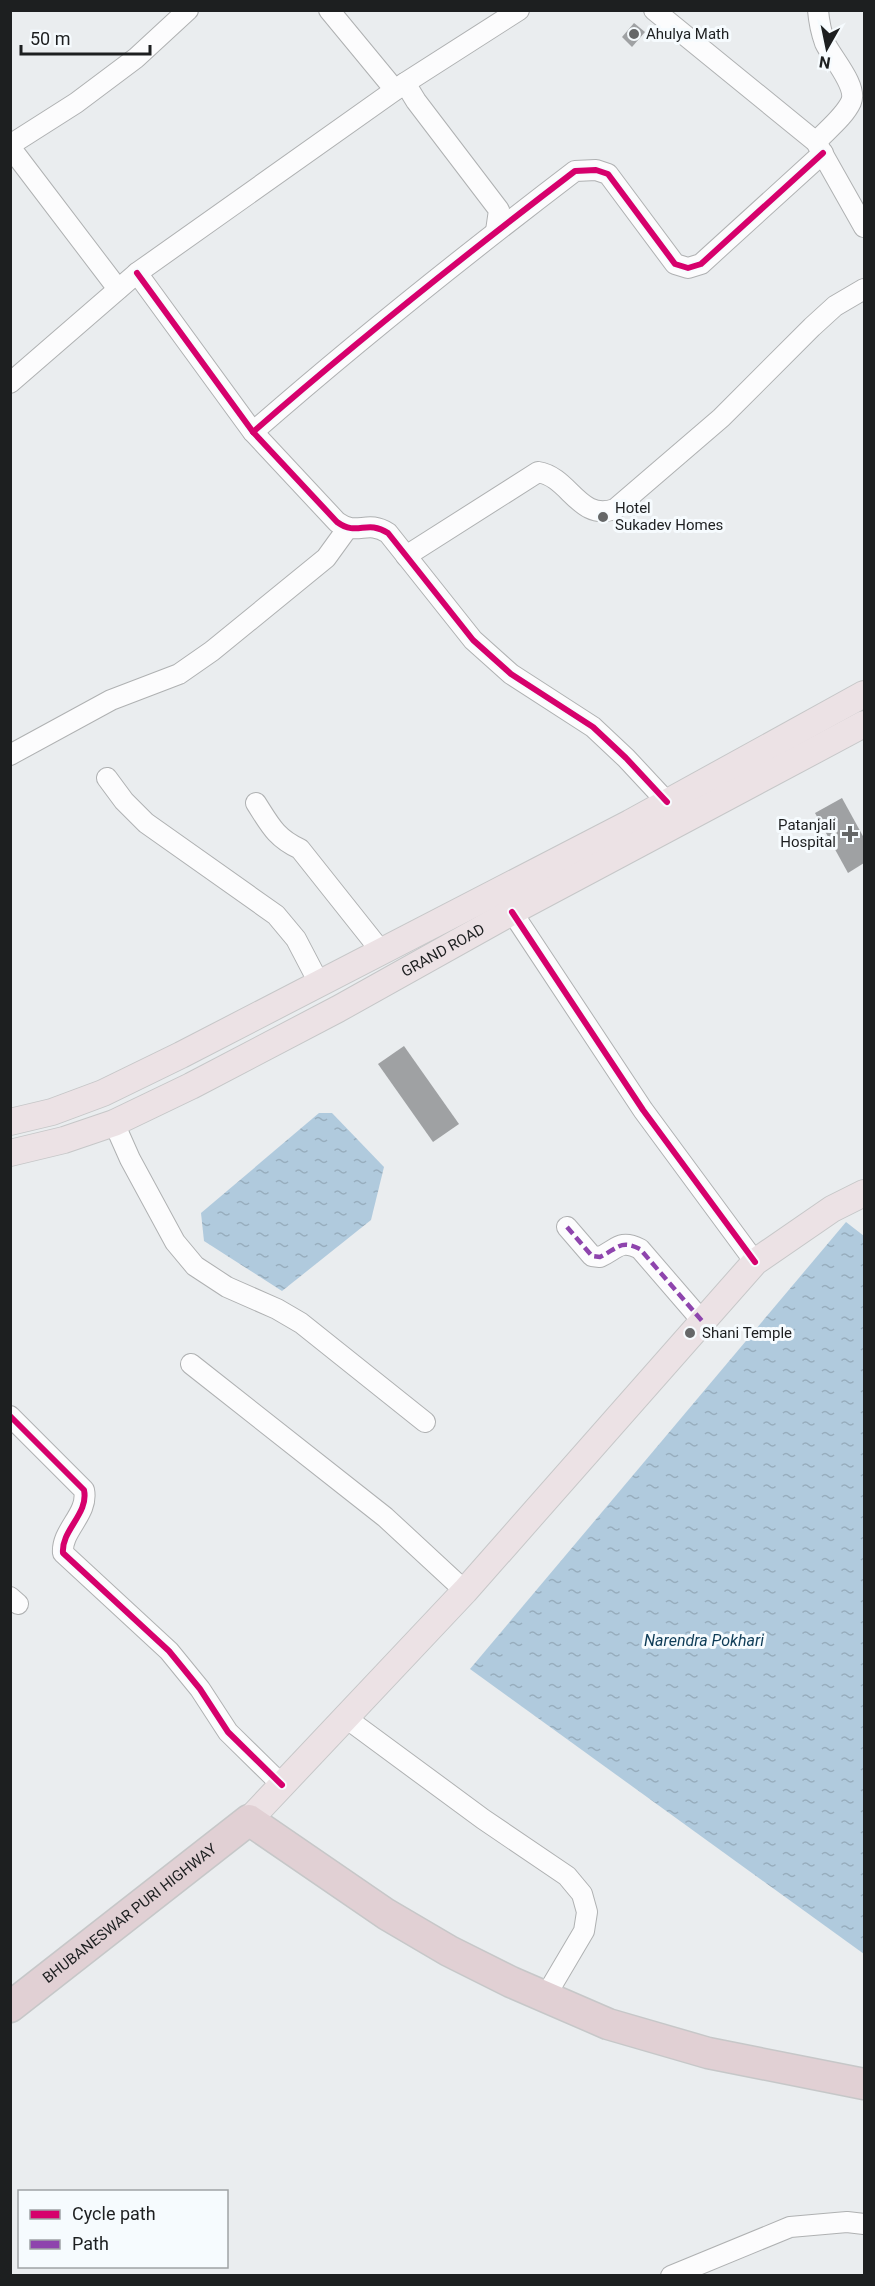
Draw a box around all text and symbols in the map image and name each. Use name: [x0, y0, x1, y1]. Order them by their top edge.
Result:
scale bar: [21, 18, 150, 56]
north arrow: [797, 18, 857, 78]
place label: Ahulya Math: [646, 25, 729, 43]
marker: Ahulya Math: [627, 27, 641, 41]
text: 50 m: [30, 28, 70, 49]
text: N: [818, 52, 832, 73]
place label: Hotel Sukadev Homes: [615, 499, 723, 534]
marker: Hotel Sukadev Homes: [596, 510, 610, 524]
place label: Patanjali Hospital: [778, 816, 836, 851]
marker: Patanjali Hospital: [841, 825, 859, 843]
street label: GRAND ROAD: [398, 920, 488, 981]
place label: Shani Temple: [702, 1324, 792, 1342]
marker: Shani Temple: [683, 1326, 697, 1340]
water label: Narendra Pokhari: [644, 1631, 764, 1650]
street label: BHUBANESWAR PURI HIGHWAY: [39, 1840, 220, 1987]
legend: [18, 2190, 228, 2268]
text: Cycle path: [72, 2203, 156, 2224]
text: Path: [72, 2233, 109, 2254]

